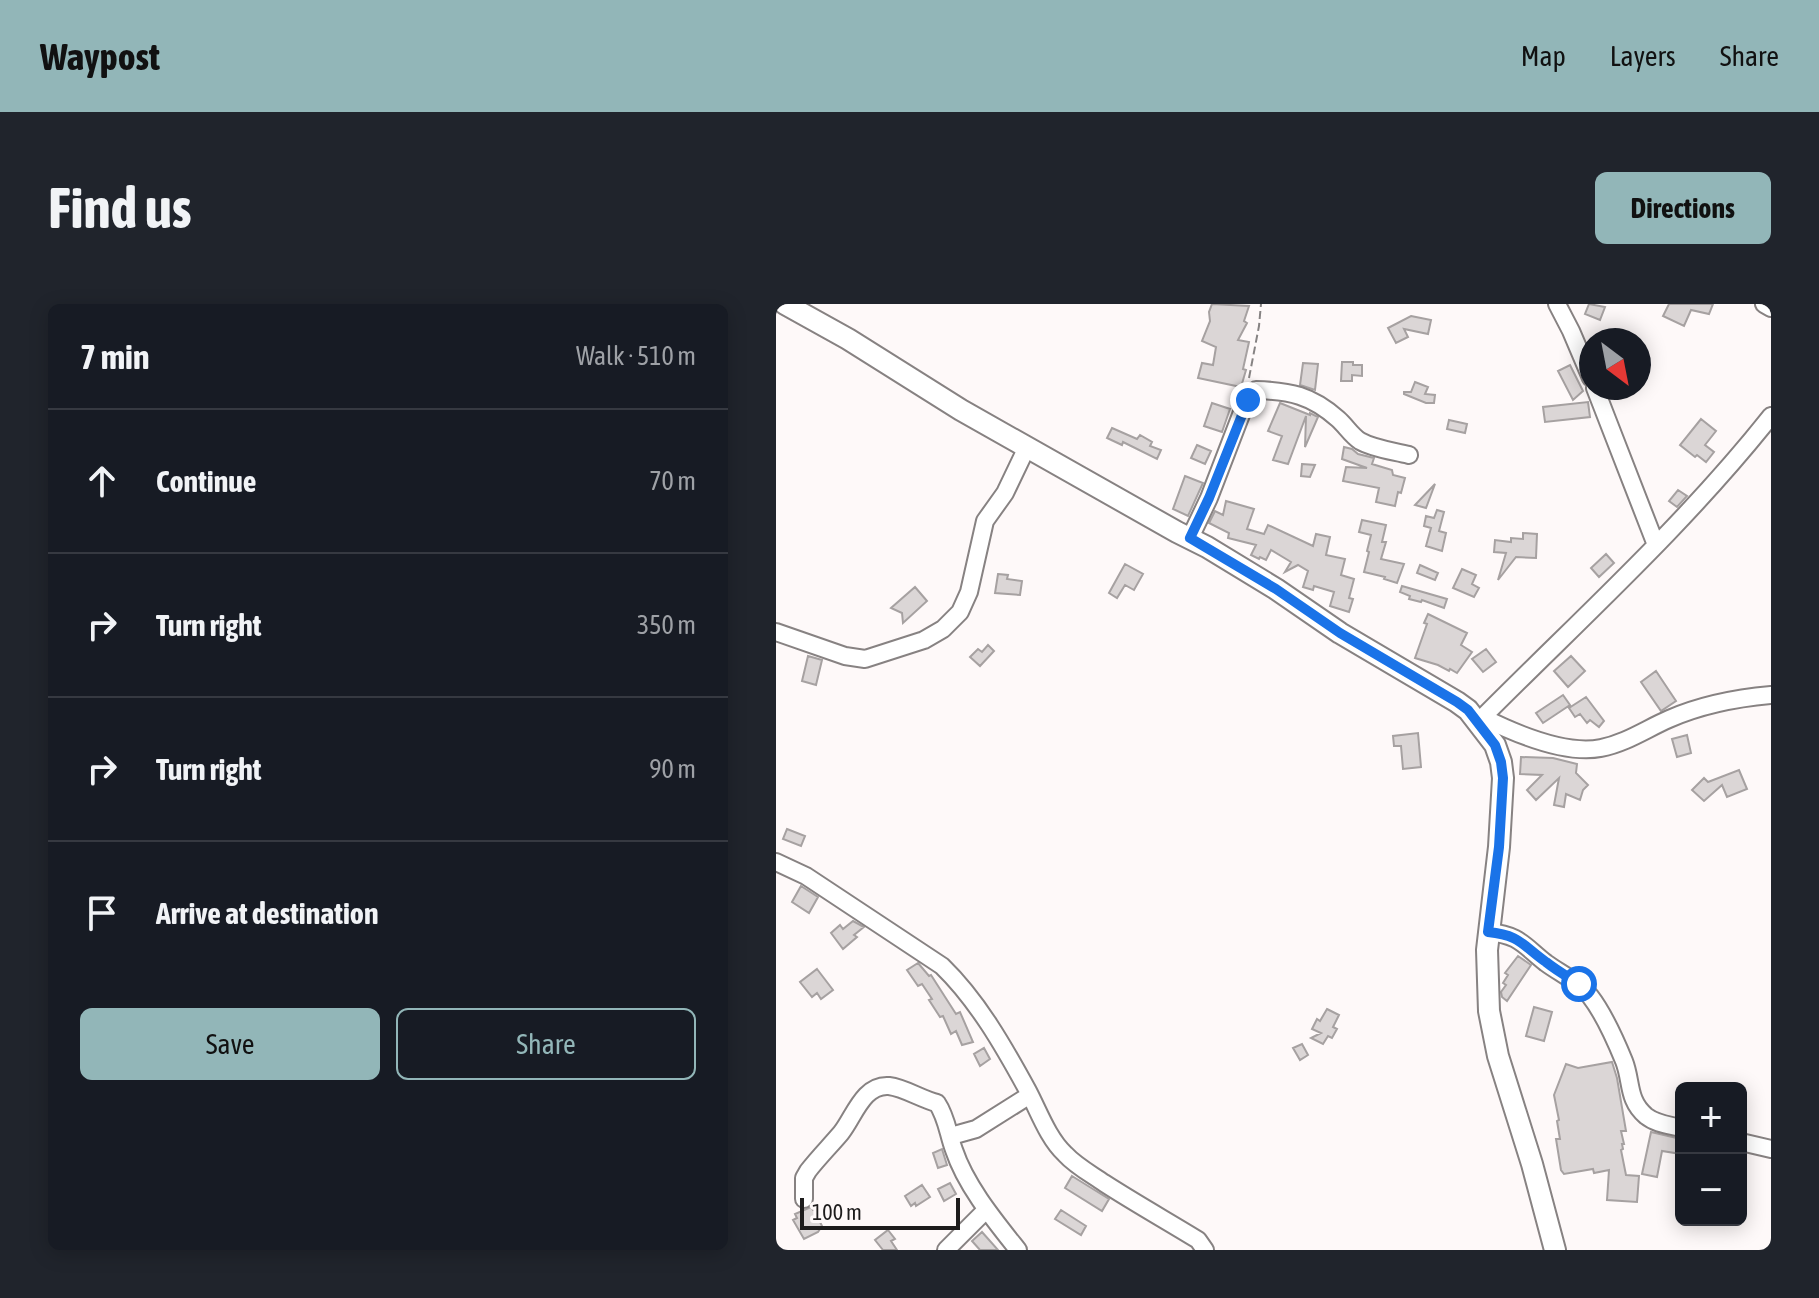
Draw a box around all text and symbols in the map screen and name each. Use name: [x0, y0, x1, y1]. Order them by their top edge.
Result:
text: Waypost: [40, 35, 160, 78]
text: Map: [1521, 40, 1566, 72]
text: Layers: [1610, 40, 1676, 72]
text: Share: [1720, 40, 1779, 72]
button: Directions: [1595, 172, 1771, 244]
text: Find us: [48, 176, 192, 240]
north arrow: [1579, 328, 1651, 400]
text: 7 min: [80, 337, 149, 376]
text: Walk · 510 m: [576, 341, 696, 371]
route end: [1230, 382, 1266, 418]
icon: ahead: [80, 459, 124, 503]
text: Continue: [156, 464, 256, 498]
text: 70 m: [649, 466, 696, 496]
icon: right: [80, 603, 124, 647]
text: Turn right: [156, 608, 262, 642]
text: 350 m: [637, 610, 696, 640]
icon: right: [80, 747, 124, 791]
text: Turn right: [156, 752, 262, 786]
text: 90 m: [649, 754, 696, 784]
icon: arrive: [80, 891, 124, 935]
text: Arrive at destination: [156, 896, 378, 930]
route start: [1561, 966, 1597, 1002]
button: Save: [80, 1008, 380, 1080]
button: Share: [396, 1008, 696, 1080]
map controls: [1675, 1082, 1747, 1226]
button: +: [1675, 1082, 1747, 1154]
button: −: [1675, 1154, 1747, 1226]
scale bar: [800, 1194, 960, 1230]
text: 100 m: [812, 1199, 862, 1225]

